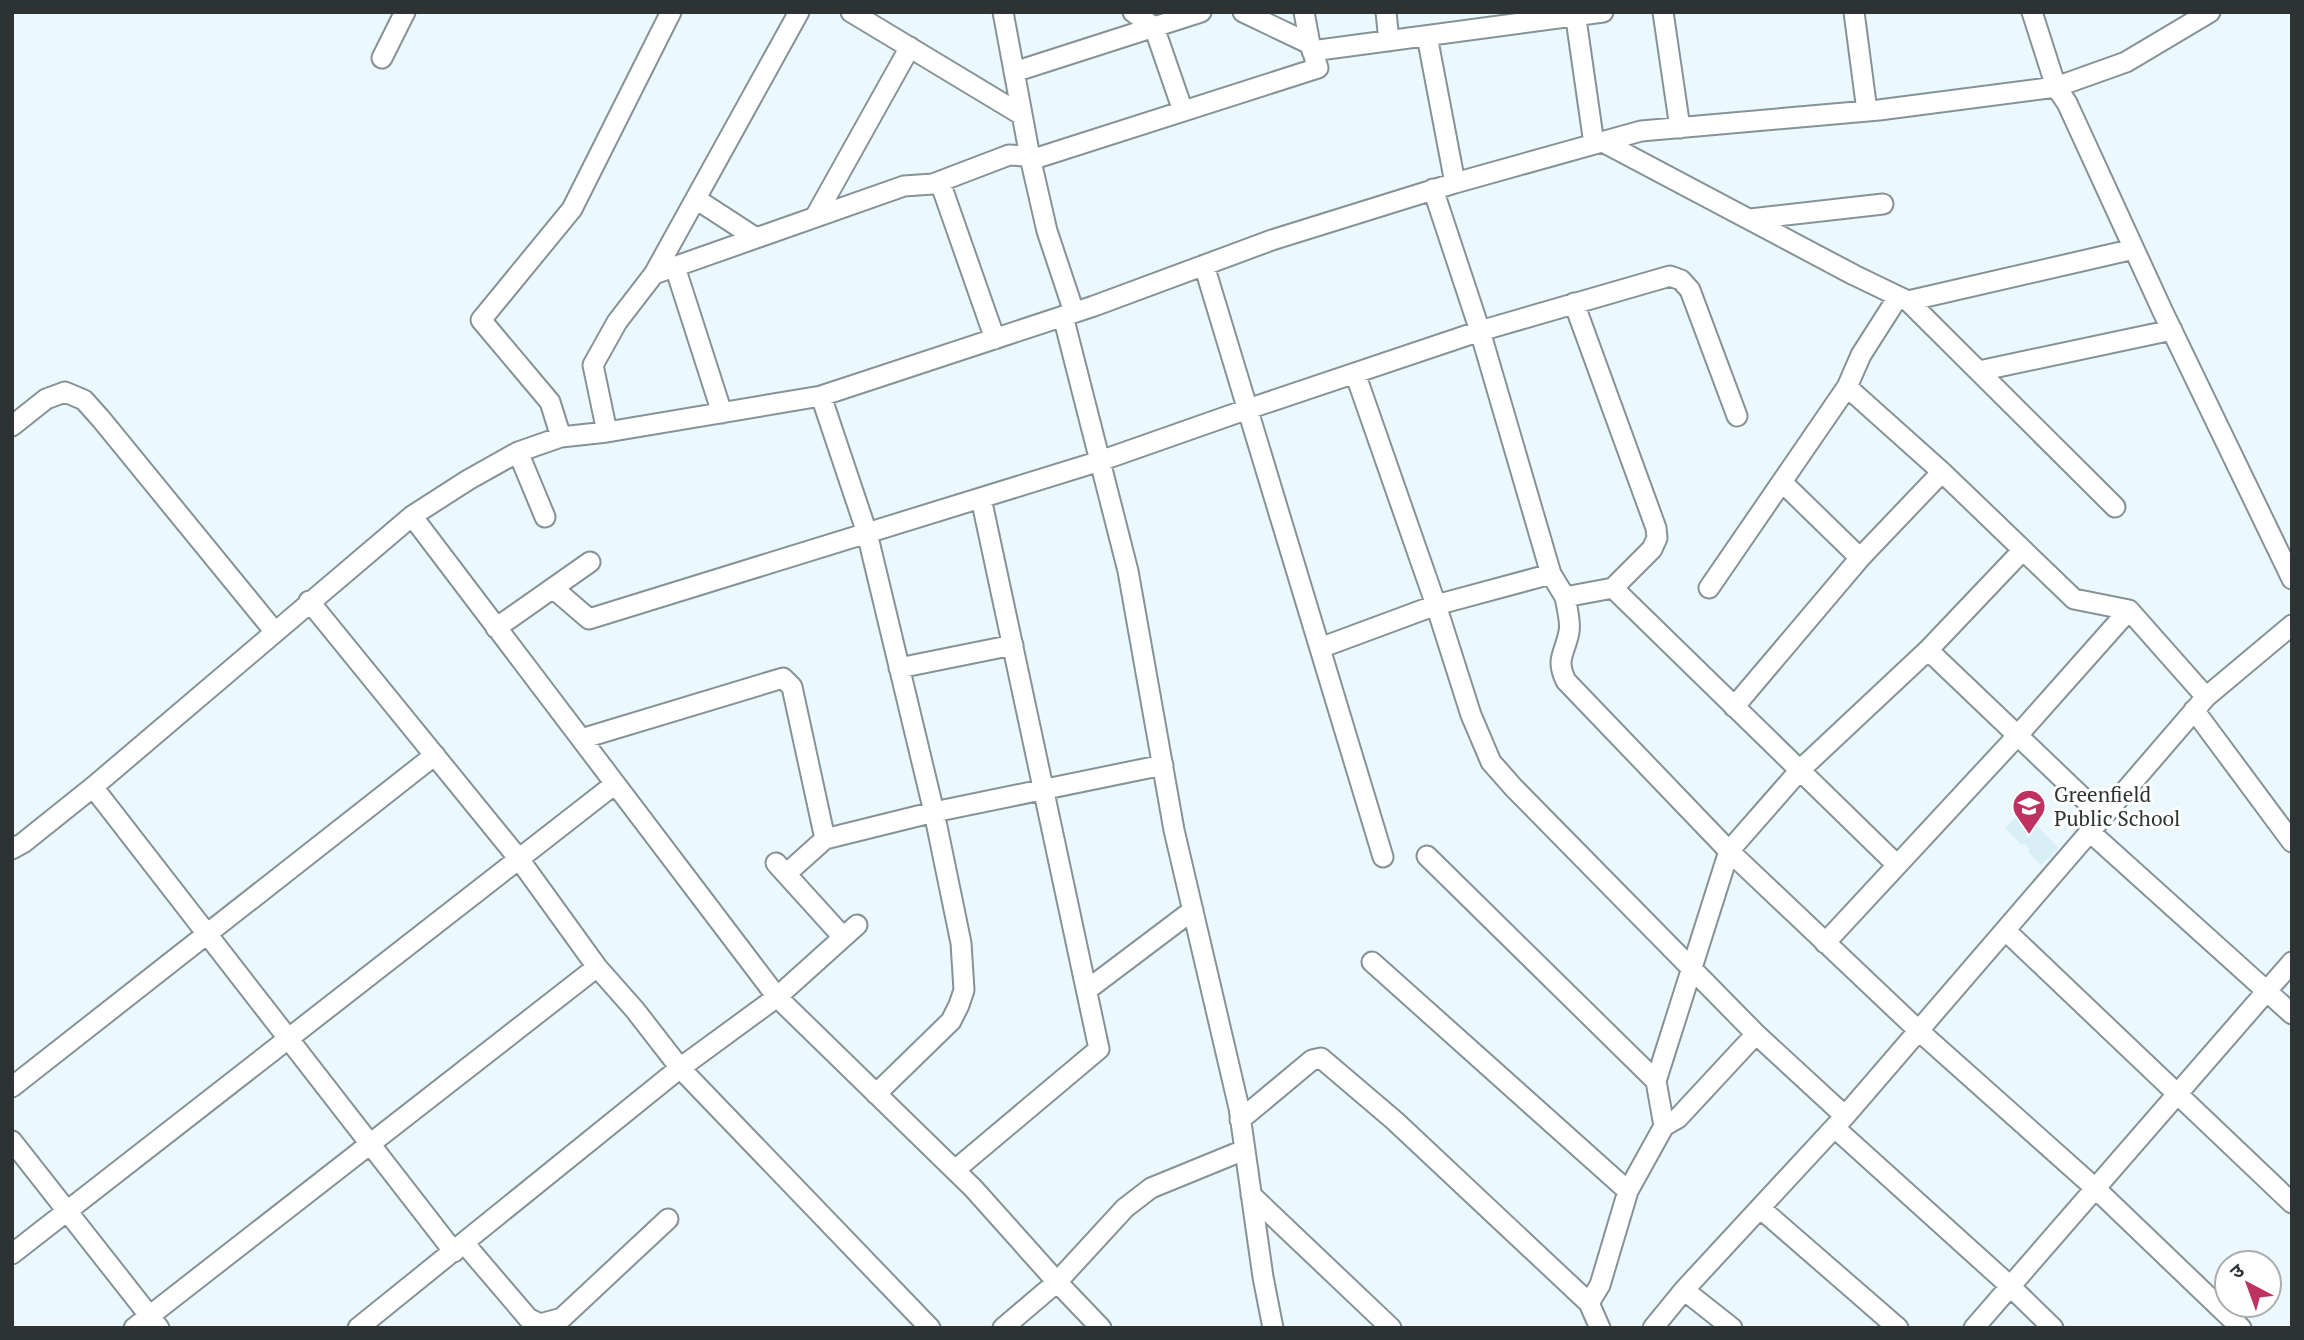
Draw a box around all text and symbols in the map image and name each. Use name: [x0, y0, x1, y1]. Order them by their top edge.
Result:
place label: Greenfield Public School: [2054, 780, 2180, 832]
school or university icon: Greenfield Public School: [2010, 787, 2048, 836]
north arrow: [2213, 1249, 2283, 1319]
text: उ: [2224, 1257, 2250, 1284]

